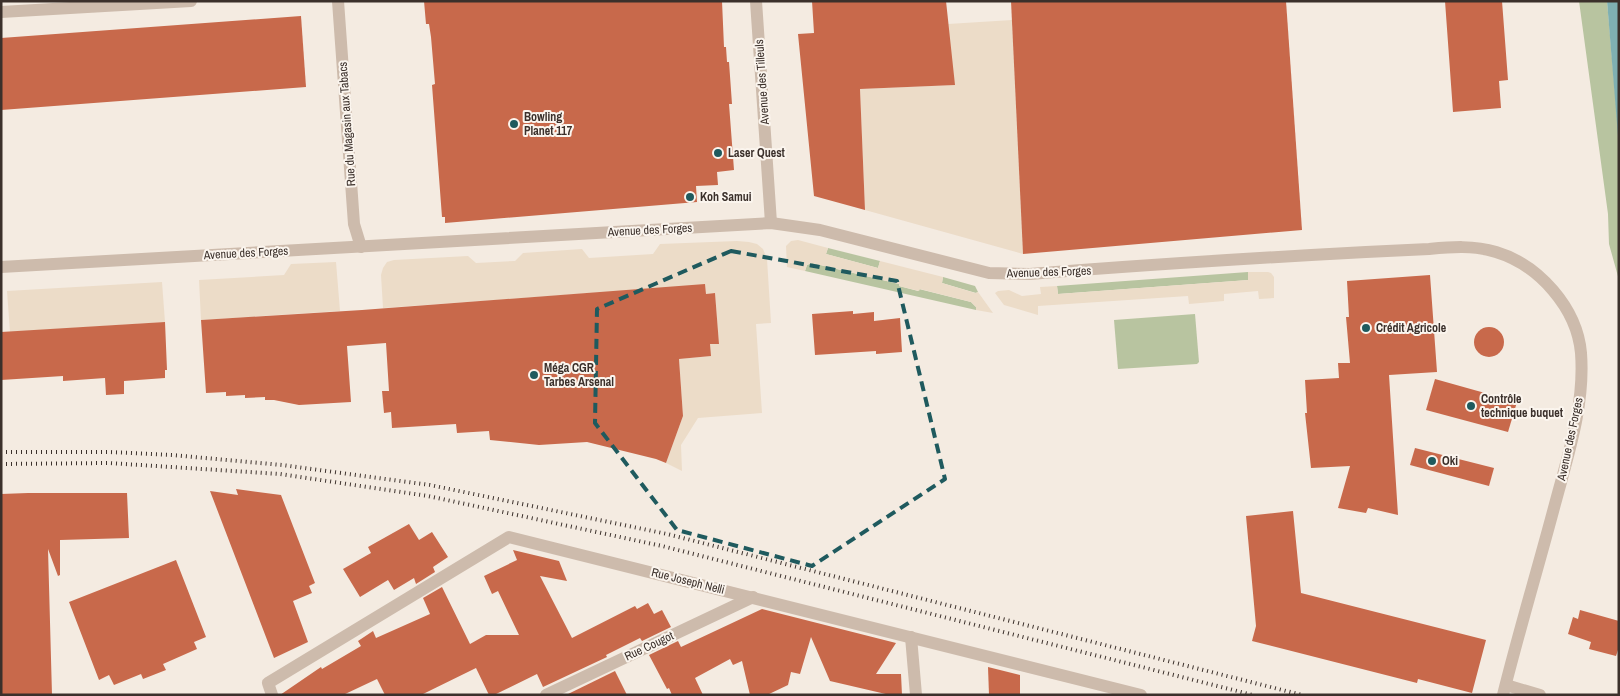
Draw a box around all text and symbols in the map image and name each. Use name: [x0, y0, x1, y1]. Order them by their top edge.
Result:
street label: Avenue des Tilleuls: [751, 39, 773, 126]
street label: Rue du Magasin aux Tabacs: [335, 61, 359, 187]
place label: Bowling Planet 117: [524, 109, 573, 139]
marker: Bowling Planet 117: [508, 118, 520, 130]
place label: Laser Quest: [728, 145, 786, 161]
marker: Laser Quest: [712, 147, 724, 159]
place label: Koh Samui: [700, 189, 752, 205]
marker: Koh Samui: [684, 191, 696, 203]
street label: Avenue des Forges: [606, 220, 693, 240]
street label: Avenue des Forges: [202, 243, 289, 263]
street label: Avenue des Forges: [1005, 263, 1092, 282]
place label: Crédit Agricole: [1376, 320, 1447, 336]
marker: Crédit Agricole: [1360, 322, 1372, 334]
place label: Méga CGR Tarbes Arsenal: [544, 360, 614, 390]
marker: Méga CGR Tarbes Arsenal: [528, 369, 540, 381]
place label: Contrôle technique buquet: [1481, 391, 1564, 421]
street label: Avenue des Forges: [1553, 396, 1587, 483]
marker: Contrôle technique buquet: [1465, 400, 1477, 412]
place label: Oki: [1442, 453, 1458, 469]
marker: Oki: [1426, 455, 1438, 467]
street label: Rue Joseph Nelli: [650, 564, 726, 598]
street label: Rue Cougot: [622, 628, 676, 664]

